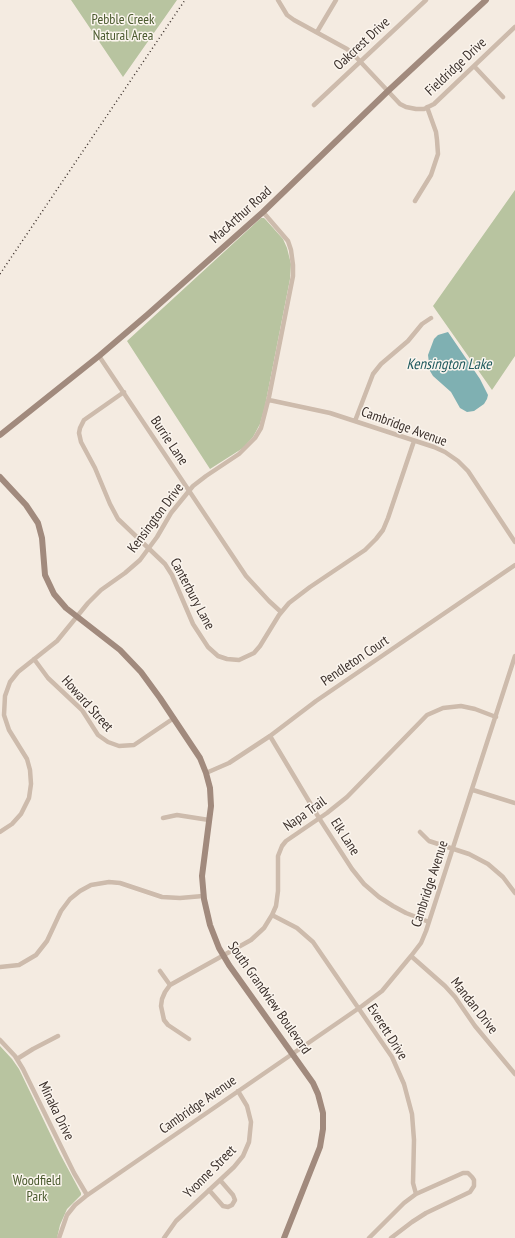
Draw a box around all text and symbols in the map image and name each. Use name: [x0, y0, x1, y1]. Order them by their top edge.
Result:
park label: Pebble Creek Natural Area: [92, 12, 154, 44]
street label: Oakcrest Drive: [331, 14, 393, 74]
street label: Fieldridge Drive: [422, 35, 490, 99]
street label: MacArthur Road: [207, 183, 275, 247]
water label: Kensington Lake: [406, 356, 492, 374]
street label: Cambridge Avenue: [359, 404, 449, 450]
street label: Burrie Lane: [147, 413, 191, 469]
street label: Kensington Drive: [124, 480, 188, 556]
street label: Canterbury Lane: [166, 555, 218, 633]
street label: Pendleton Court: [318, 632, 392, 690]
street label: Howard Street: [58, 673, 116, 735]
street label: Napa Trail: [280, 793, 330, 835]
street label: Elk Lane: [327, 815, 363, 859]
street label: Cambridge Avenue: [408, 839, 452, 929]
street label: South Grandview Boulevard: [224, 939, 314, 1057]
street label: Mandan Drive: [447, 974, 501, 1038]
street label: Everett Drive: [363, 1001, 411, 1063]
street label: Cambridge Avenue: [156, 1072, 240, 1138]
street label: Minaka Drive: [35, 1079, 77, 1143]
street label: Yvonne Street: [180, 1142, 240, 1202]
park label: Woodfield Park: [13, 1173, 61, 1206]

